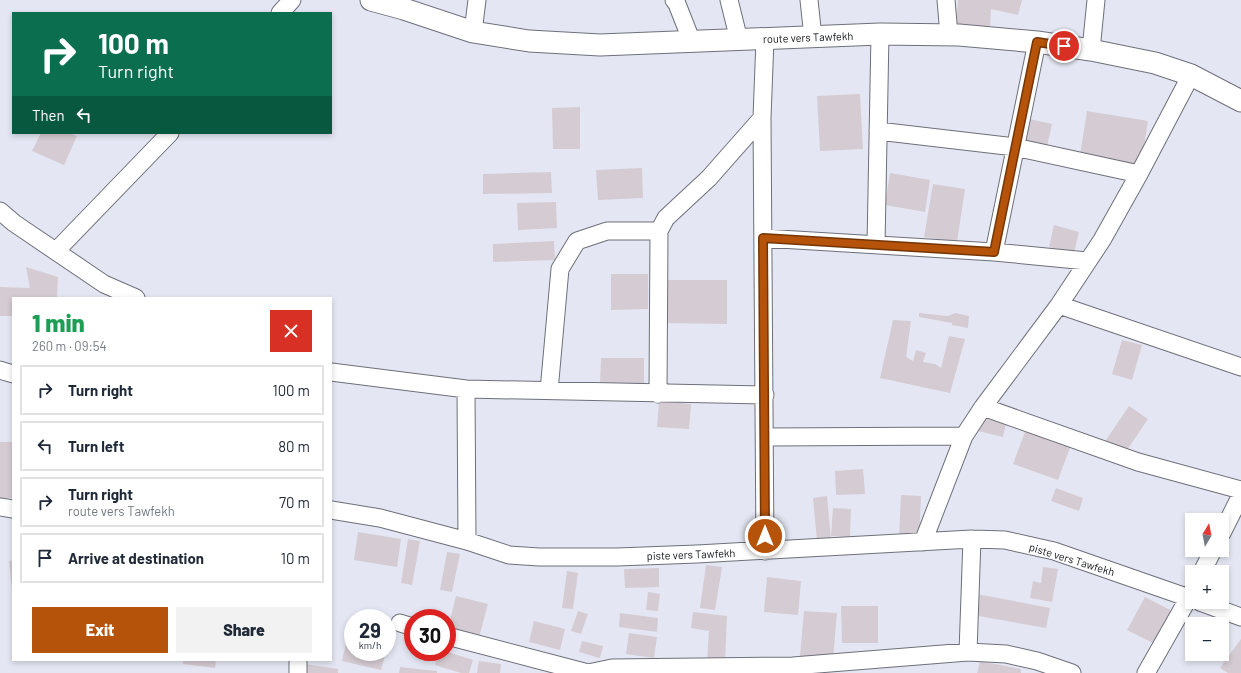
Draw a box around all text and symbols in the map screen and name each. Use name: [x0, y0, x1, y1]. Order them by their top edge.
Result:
text: 100 m: [98, 26, 169, 60]
icon: right: [32, 28, 84, 80]
street label: route vers Tawfekh: [763, 29, 853, 45]
pin: [1047, 29, 1081, 63]
icon: arrive: [1053, 35, 1075, 57]
text: Turn right: [98, 60, 174, 82]
icon: left: [73, 104, 95, 126]
text: Then: [32, 106, 65, 124]
text: 1 min: [32, 308, 85, 337]
button: close: [270, 310, 312, 352]
text: 260 m · 09:54: [32, 338, 107, 354]
icon: right: [34, 379, 56, 401]
text: Turn right: [68, 381, 133, 399]
text: 100 m: [272, 381, 310, 399]
icon: left: [34, 435, 56, 457]
text: Turn left: [68, 437, 124, 455]
text: 80 m: [278, 437, 310, 455]
text: Turn right: [68, 485, 133, 503]
icon: right: [34, 491, 56, 513]
text: 70 m: [279, 493, 310, 511]
text: route vers Tawfekh: [68, 503, 175, 519]
north arrow: [1185, 513, 1229, 557]
map controls: [1185, 513, 1229, 661]
position arrow: [744, 515, 786, 557]
street label: piste vers Tawfekh: [1028, 540, 1116, 578]
street label: piste vers Tawfekh: [646, 546, 736, 562]
icon: arrive: [34, 547, 56, 569]
text: Arrive at destination: [68, 549, 204, 567]
text: 10 m: [281, 549, 310, 567]
button: +: [1185, 565, 1229, 609]
button: Exit: [32, 607, 168, 653]
button: Share: [176, 607, 312, 653]
speed limit sign: 30: [404, 609, 456, 661]
button: −: [1185, 617, 1229, 661]
text: 29: [359, 618, 381, 642]
text: km/h: [359, 639, 381, 651]

